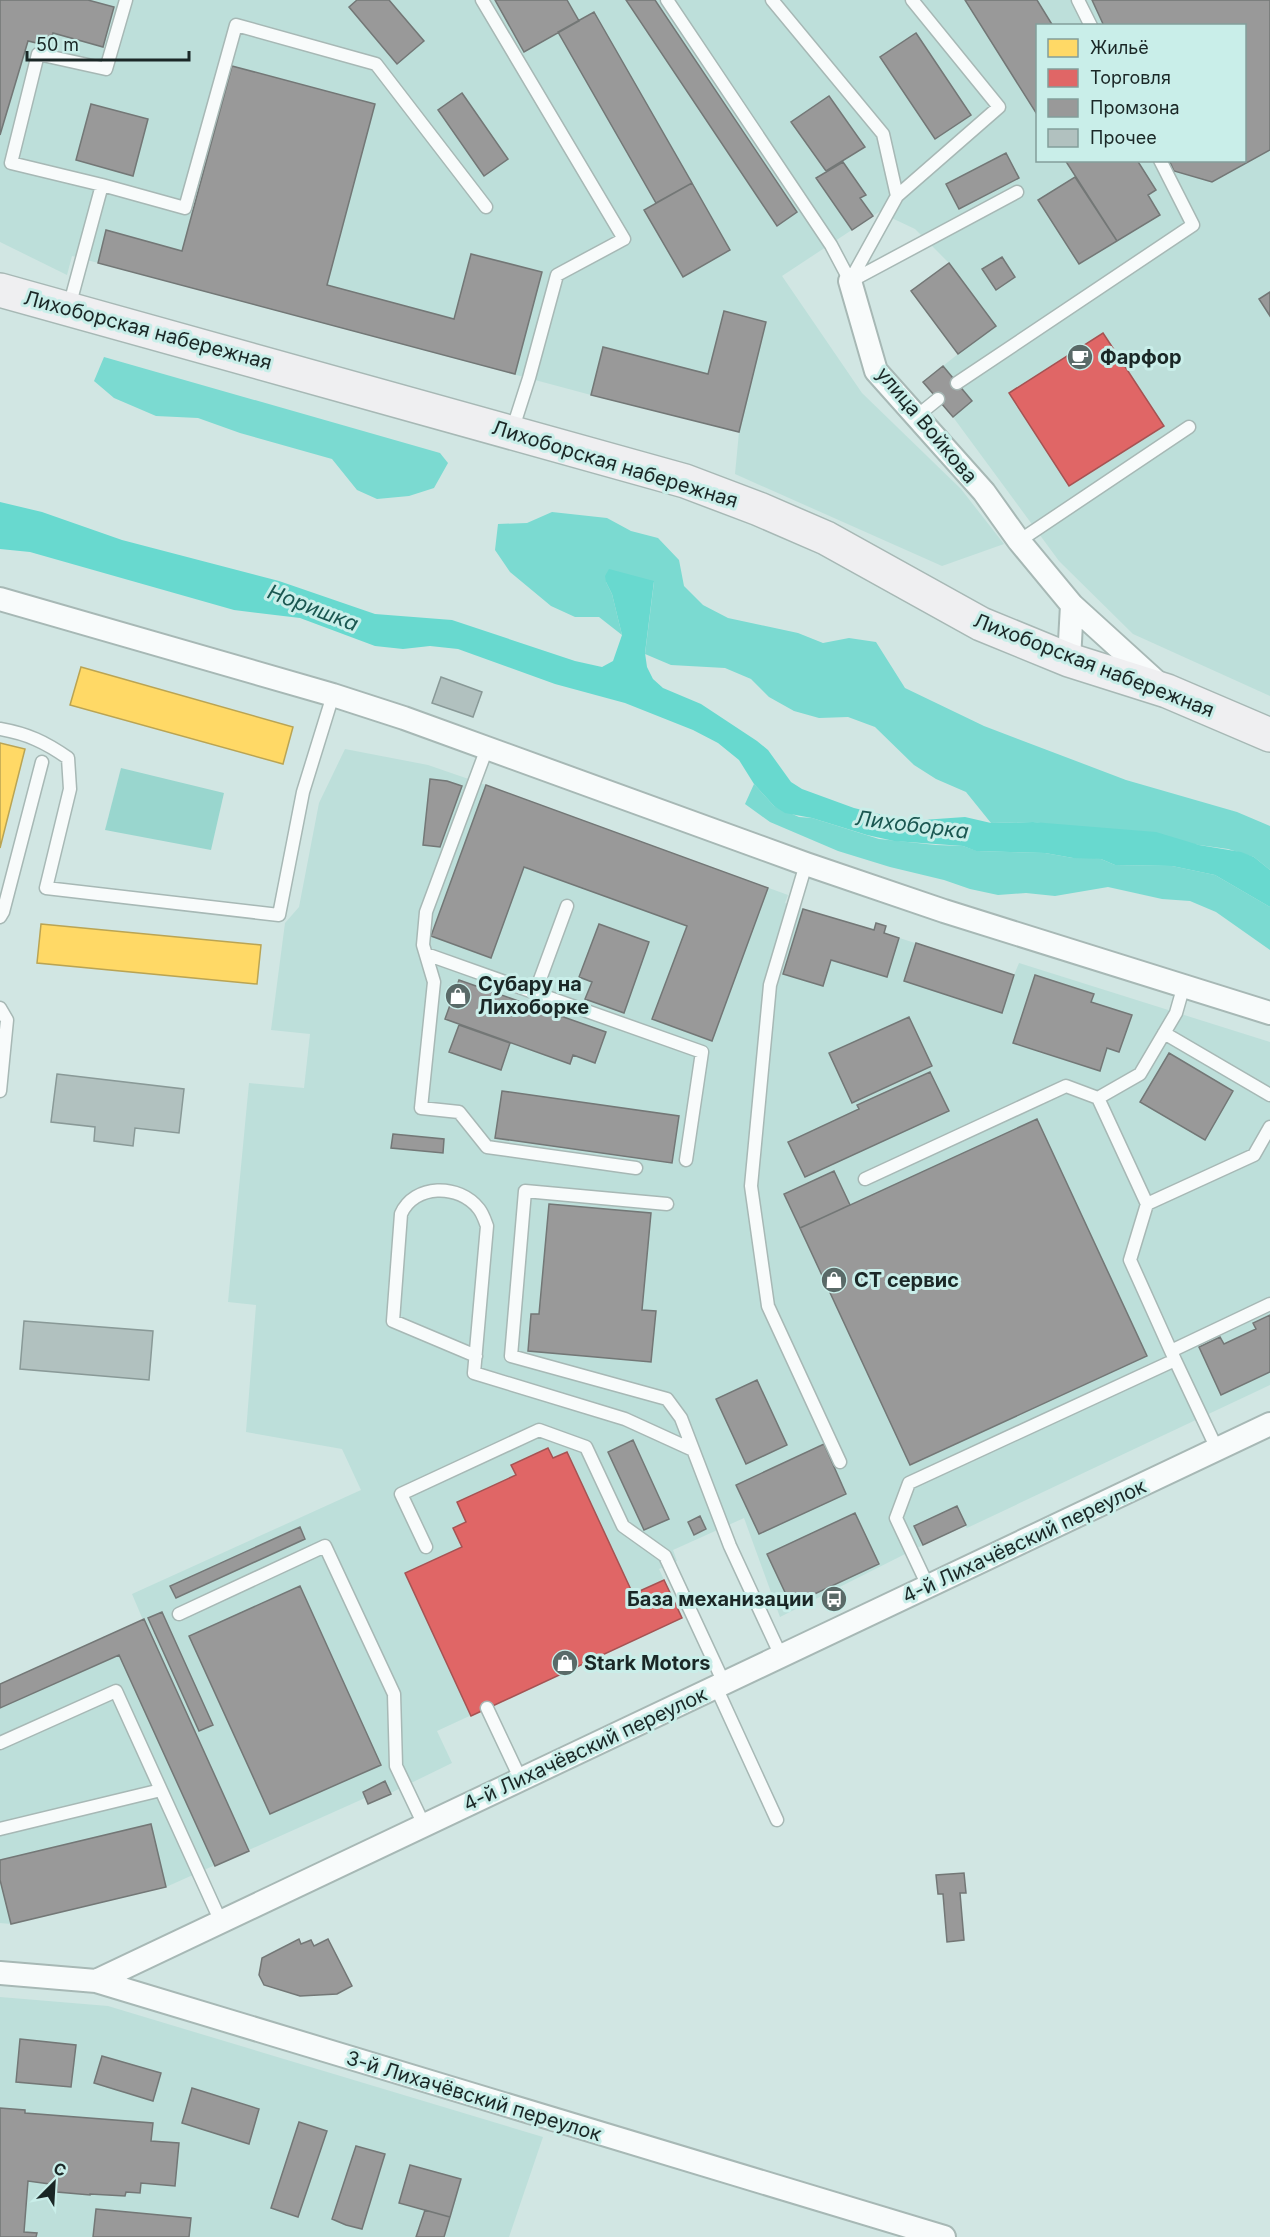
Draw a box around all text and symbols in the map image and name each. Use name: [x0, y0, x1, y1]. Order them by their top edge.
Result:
scale bar: [27, 24, 189, 62]
legend: [1036, 24, 1246, 162]
text: 50 m: [36, 34, 79, 55]
text: Жильё: [1090, 37, 1149, 58]
text: Торговля: [1090, 67, 1171, 88]
text: Промзона: [1090, 97, 1180, 118]
text: Прочее: [1090, 127, 1157, 148]
street label: Лихоборская набережная: [21, 285, 275, 375]
cafe icon: Фарфор: [1065, 342, 1095, 372]
place label: Фарфор: [1100, 345, 1182, 369]
street label: улица Войкова: [871, 362, 983, 488]
street label: Лихоборская набережная: [489, 415, 741, 513]
water label: Норишка: [264, 579, 362, 636]
street label: Лихоборская набережная: [970, 608, 1218, 722]
water label: Лихоборка: [854, 805, 970, 844]
place label: Субару на Лихоборке: [478, 972, 589, 1019]
shop icon: Субару на Лихоборке: [443, 981, 473, 1011]
shop icon: СТ сервис: [819, 1265, 849, 1295]
place label: СТ сервис: [854, 1268, 959, 1292]
street label: 4-й Лихачёвский переулок: [898, 1474, 1150, 1608]
bus stop icon: База механизации: [819, 1584, 849, 1614]
place label: База механизации: [627, 1587, 814, 1611]
shop icon: Stark Motors: [550, 1648, 580, 1678]
place label: Stark Motors: [584, 1651, 711, 1675]
street label: 4-й Лихачёвский переулок: [459, 1682, 711, 1816]
street label: 3-й Лихачёвский переулок: [343, 2046, 605, 2146]
north arrow: [24, 2153, 84, 2213]
text: С: [51, 2158, 70, 2181]

